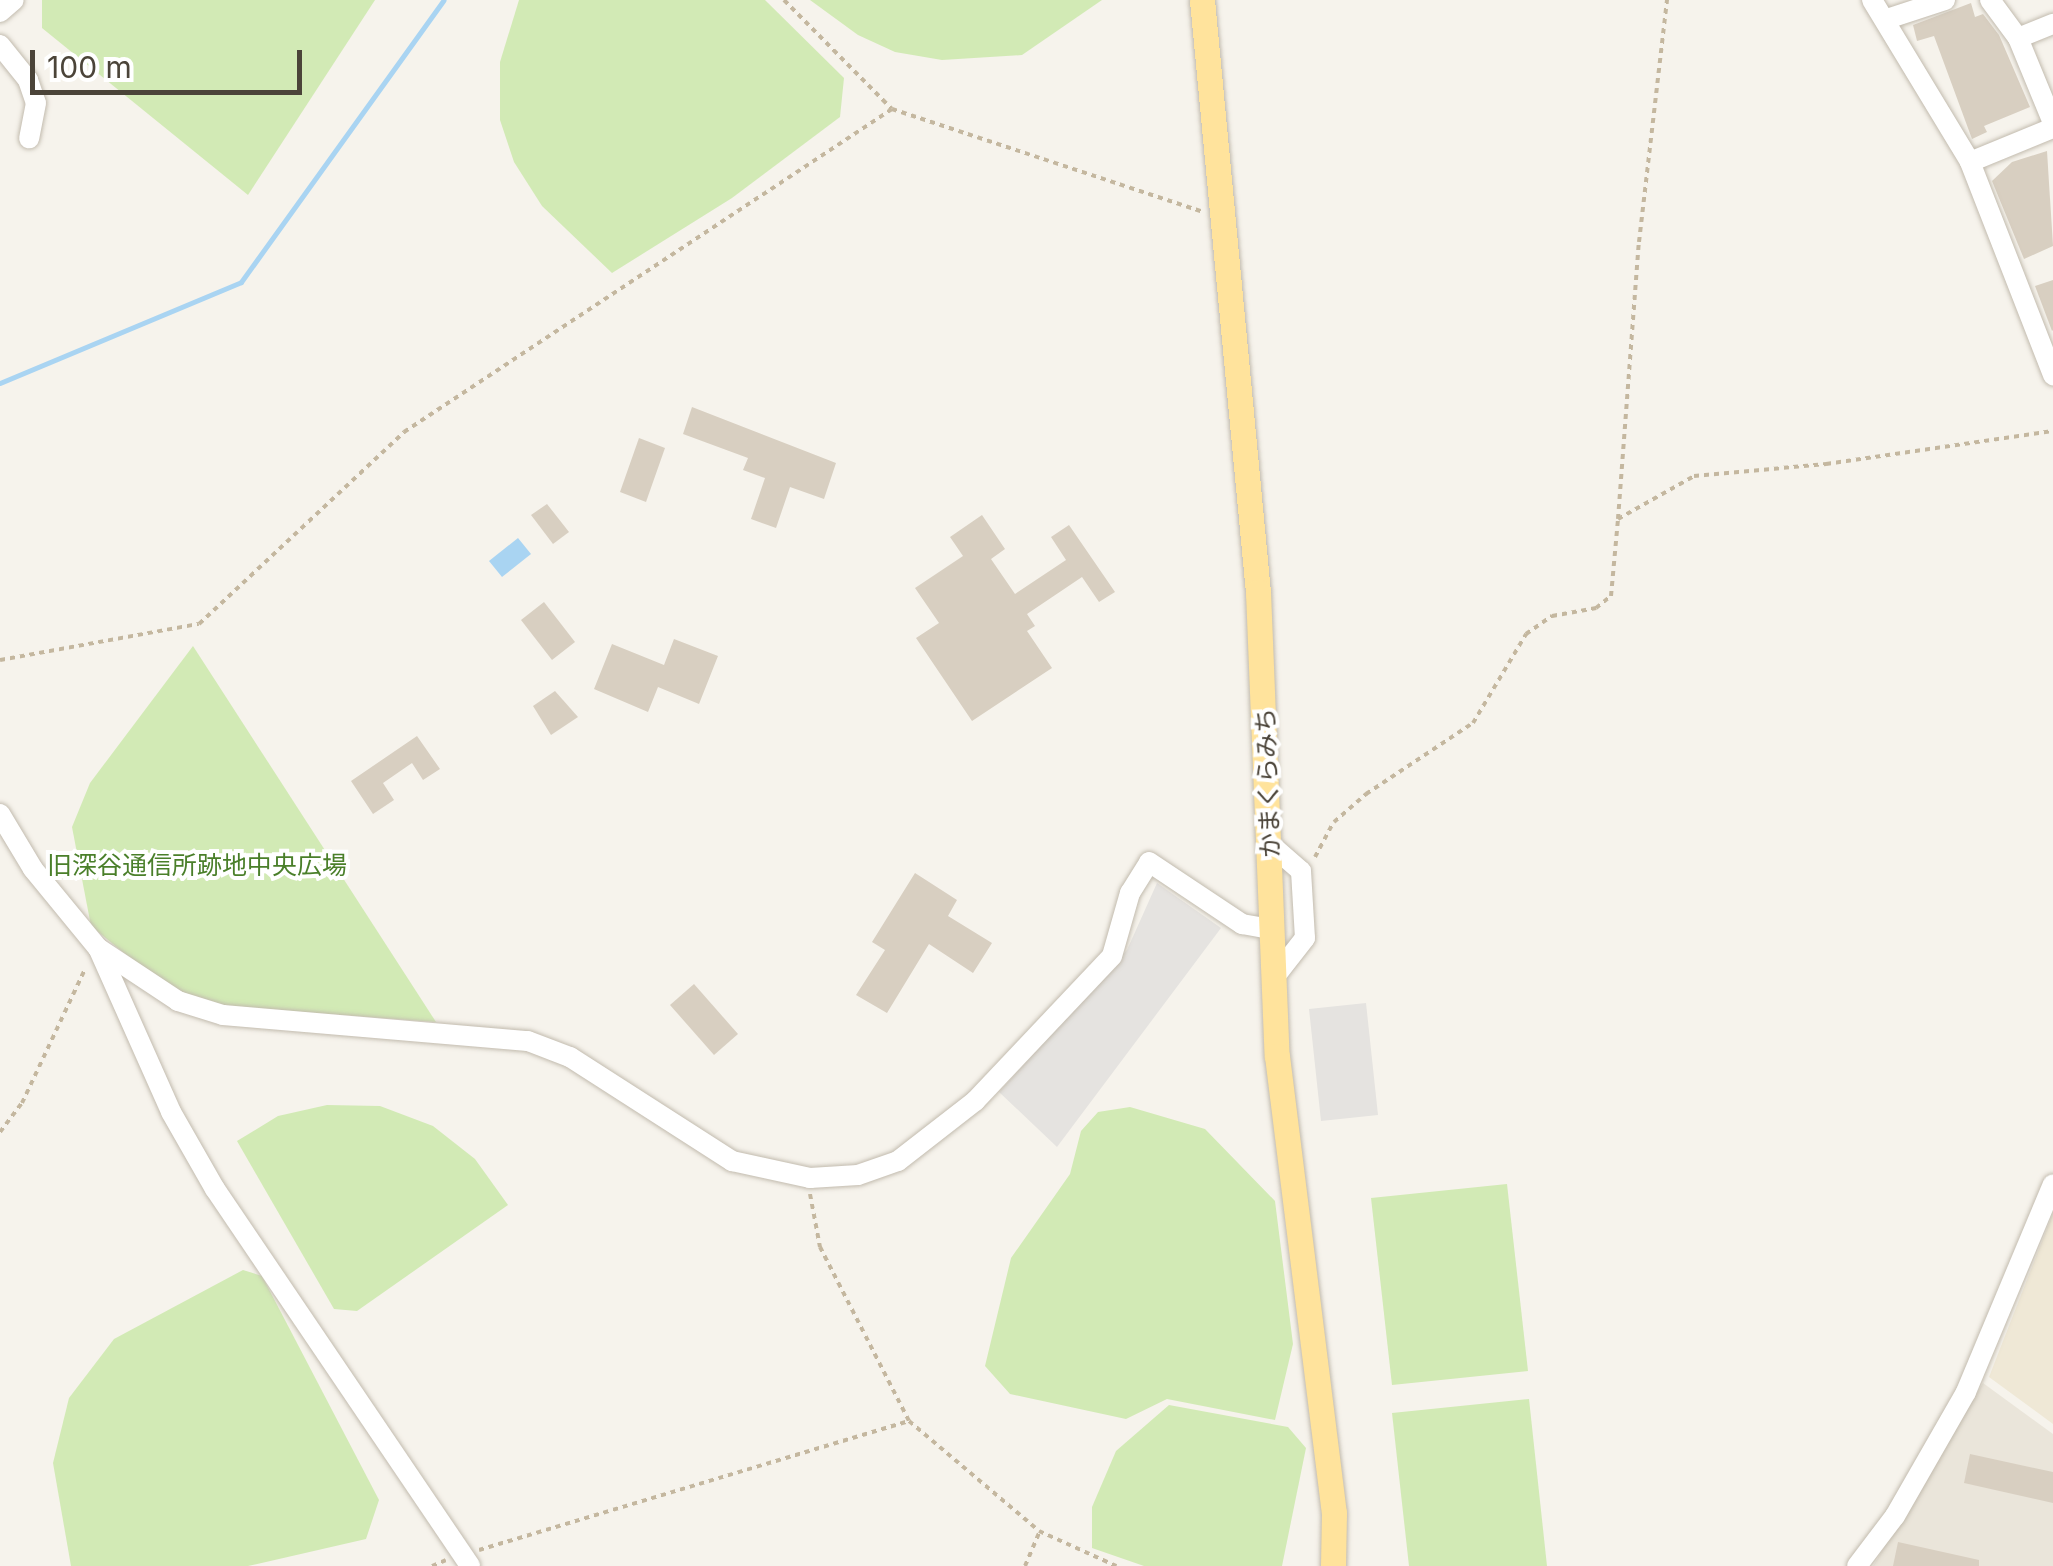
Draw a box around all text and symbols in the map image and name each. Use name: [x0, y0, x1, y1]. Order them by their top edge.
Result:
scale bar: [35, 30, 308, 92]
text: 100 m: [47, 49, 132, 85]
street label: かまくらみち: [1250, 708, 1286, 858]
park label: 旧深谷通信所跡地中央広場: [47, 850, 347, 880]

